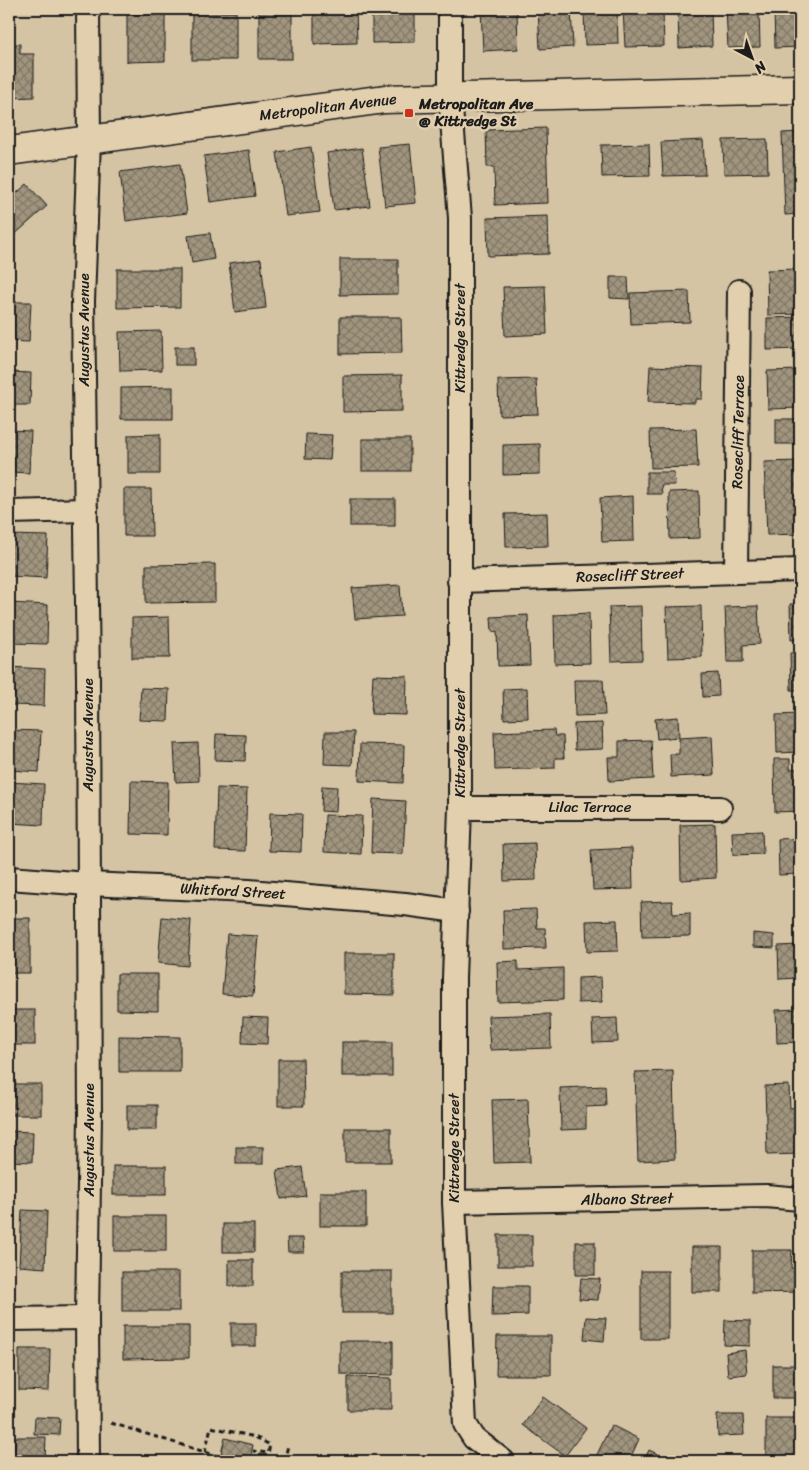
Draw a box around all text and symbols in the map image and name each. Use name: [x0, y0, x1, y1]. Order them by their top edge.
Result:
north arrow: [726, 32, 776, 82]
text: N: [748, 54, 773, 80]
street label: Metropolitan Avenue: [258, 86, 398, 128]
place label: Metropolitan Ave @ Kittredge St: [418, 91, 534, 134]
marker: Metropolitan Ave @ Kittredge St: [403, 107, 415, 119]
street label: Augustus Avenue: [71, 273, 97, 388]
street label: Kittredge Street: [447, 282, 473, 393]
street label: Rosecliff Terrace: [724, 375, 752, 489]
street label: Rosecliff Street: [576, 560, 685, 590]
street label: Augustus Avenue: [75, 678, 101, 793]
street label: Kittredge Street: [447, 687, 473, 798]
street label: Lilac Terrace: [548, 794, 632, 820]
street label: Whitford Street: [179, 875, 287, 907]
street label: Augustus Avenue: [76, 1083, 102, 1198]
street label: Kittredge Street: [441, 1092, 467, 1203]
street label: Albano Street: [580, 1185, 674, 1213]

